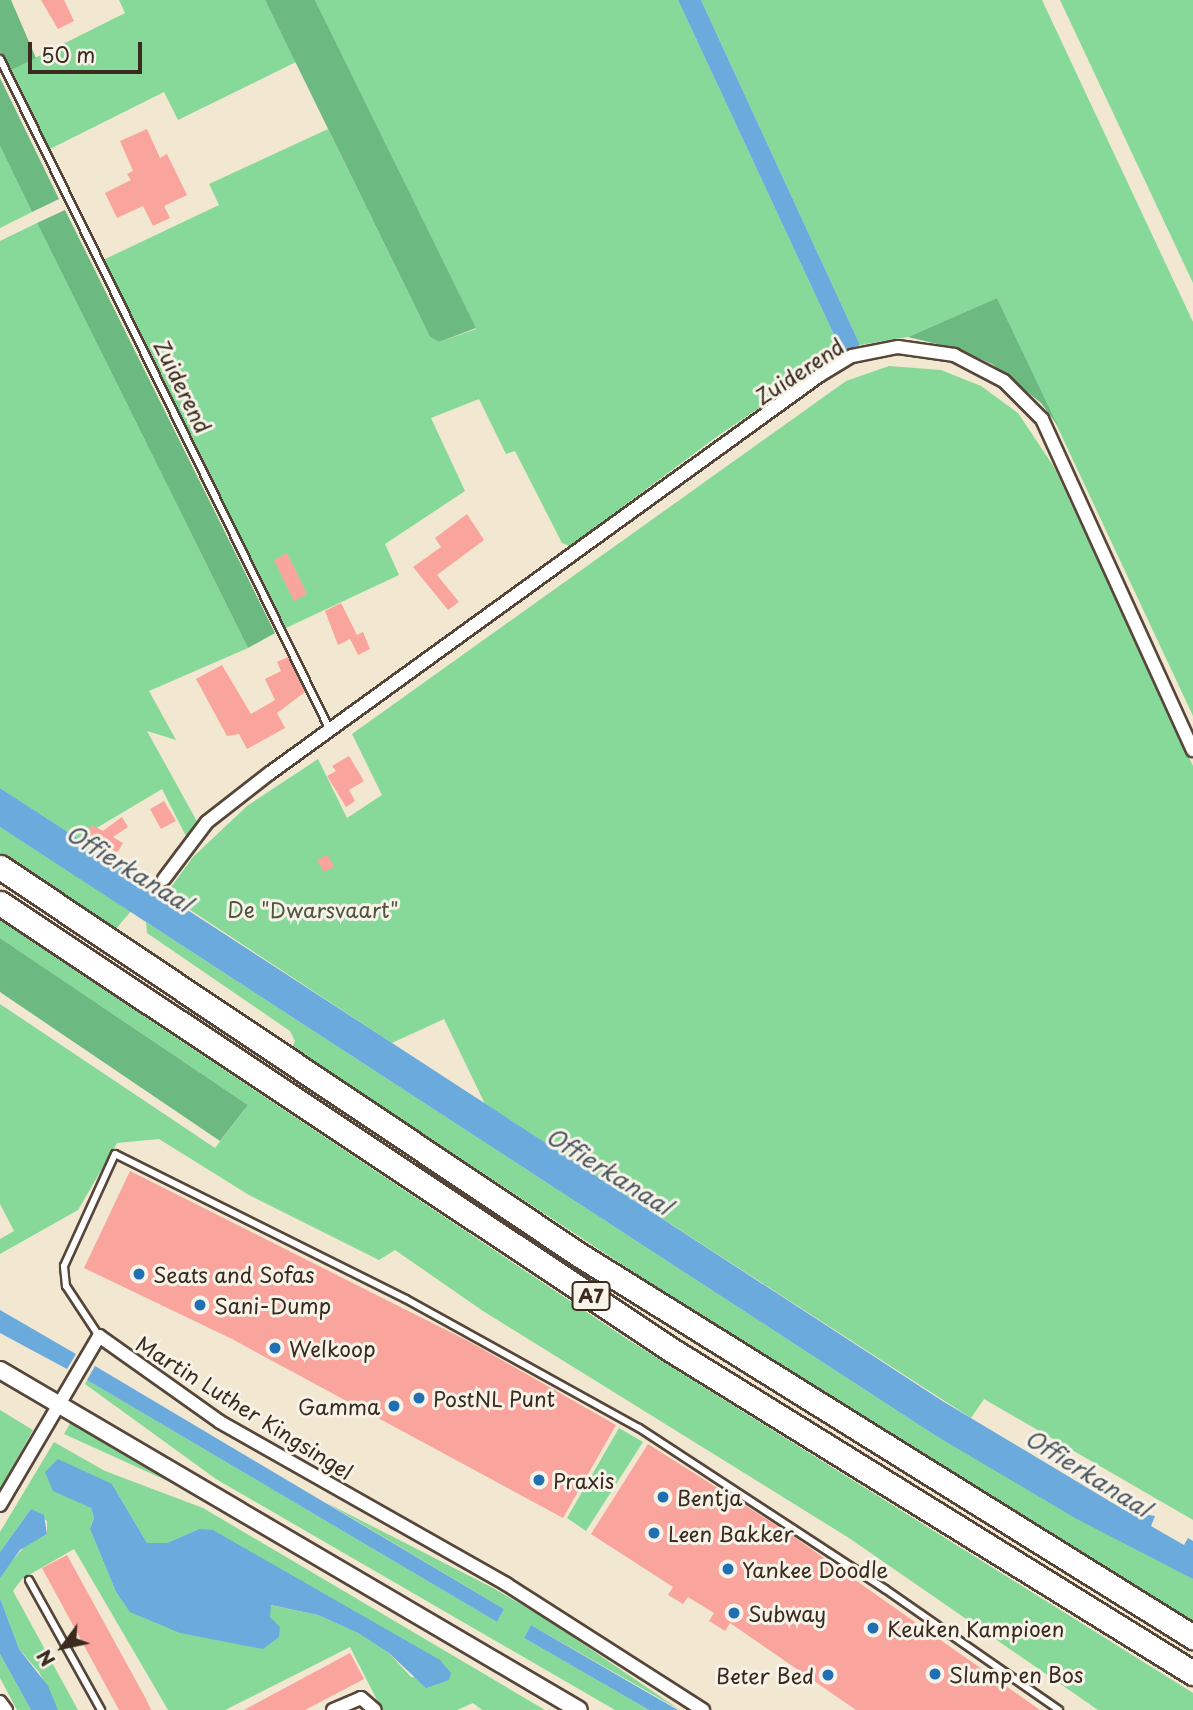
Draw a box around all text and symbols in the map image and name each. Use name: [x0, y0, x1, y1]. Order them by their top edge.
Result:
scale bar: [32, 28, 145, 72]
text: 50 m: [41, 38, 95, 70]
street label: Zuiderend: [750, 333, 848, 409]
street label: Zuiderend: [150, 335, 216, 437]
water label: Offierkanaal: [61, 819, 197, 917]
park label: De "Dwarsvaart": [227, 896, 399, 922]
water label: Offierkanaal: [541, 1122, 677, 1220]
place label: Seats and Sofas: [153, 1261, 316, 1287]
marker: Seats and Sofas: [131, 1266, 147, 1282]
road number: A7: [570, 1280, 612, 1312]
place label: Sani-Dump: [214, 1292, 331, 1318]
marker: Sani-Dump: [192, 1297, 208, 1313]
street label: Martin Luther Kingsingel: [132, 1330, 358, 1484]
place label: Welkoop: [289, 1335, 376, 1361]
marker: Welkoop: [267, 1340, 283, 1356]
place label: PostNL Punt: [433, 1385, 557, 1411]
marker: PostNL Punt: [411, 1390, 427, 1406]
place label: Gamma: [298, 1393, 380, 1419]
marker: Gamma: [386, 1398, 402, 1414]
water label: Offierkanaal: [1020, 1424, 1156, 1522]
place label: Praxis: [553, 1467, 614, 1493]
marker: Praxis: [531, 1472, 547, 1488]
place label: Bentja: [677, 1484, 742, 1510]
marker: Bentja: [655, 1489, 671, 1505]
place label: Leen Bakker: [668, 1520, 796, 1546]
marker: Leen Bakker: [646, 1525, 662, 1541]
place label: Yankee Doodle: [742, 1556, 891, 1582]
marker: Yankee Doodle: [720, 1561, 736, 1577]
place label: Subway: [748, 1600, 826, 1626]
marker: Subway: [726, 1605, 742, 1621]
north arrow: [28, 1612, 98, 1682]
place label: Keuken Kampioen: [887, 1615, 1067, 1641]
marker: Keuken Kampioen: [865, 1620, 881, 1636]
text: N: [30, 1644, 61, 1672]
place label: Slump en Bos: [949, 1661, 1085, 1687]
place label: Beter Bed: [716, 1662, 814, 1688]
marker: Slump en Bos: [927, 1666, 943, 1682]
marker: Beter Bed: [820, 1667, 836, 1683]

